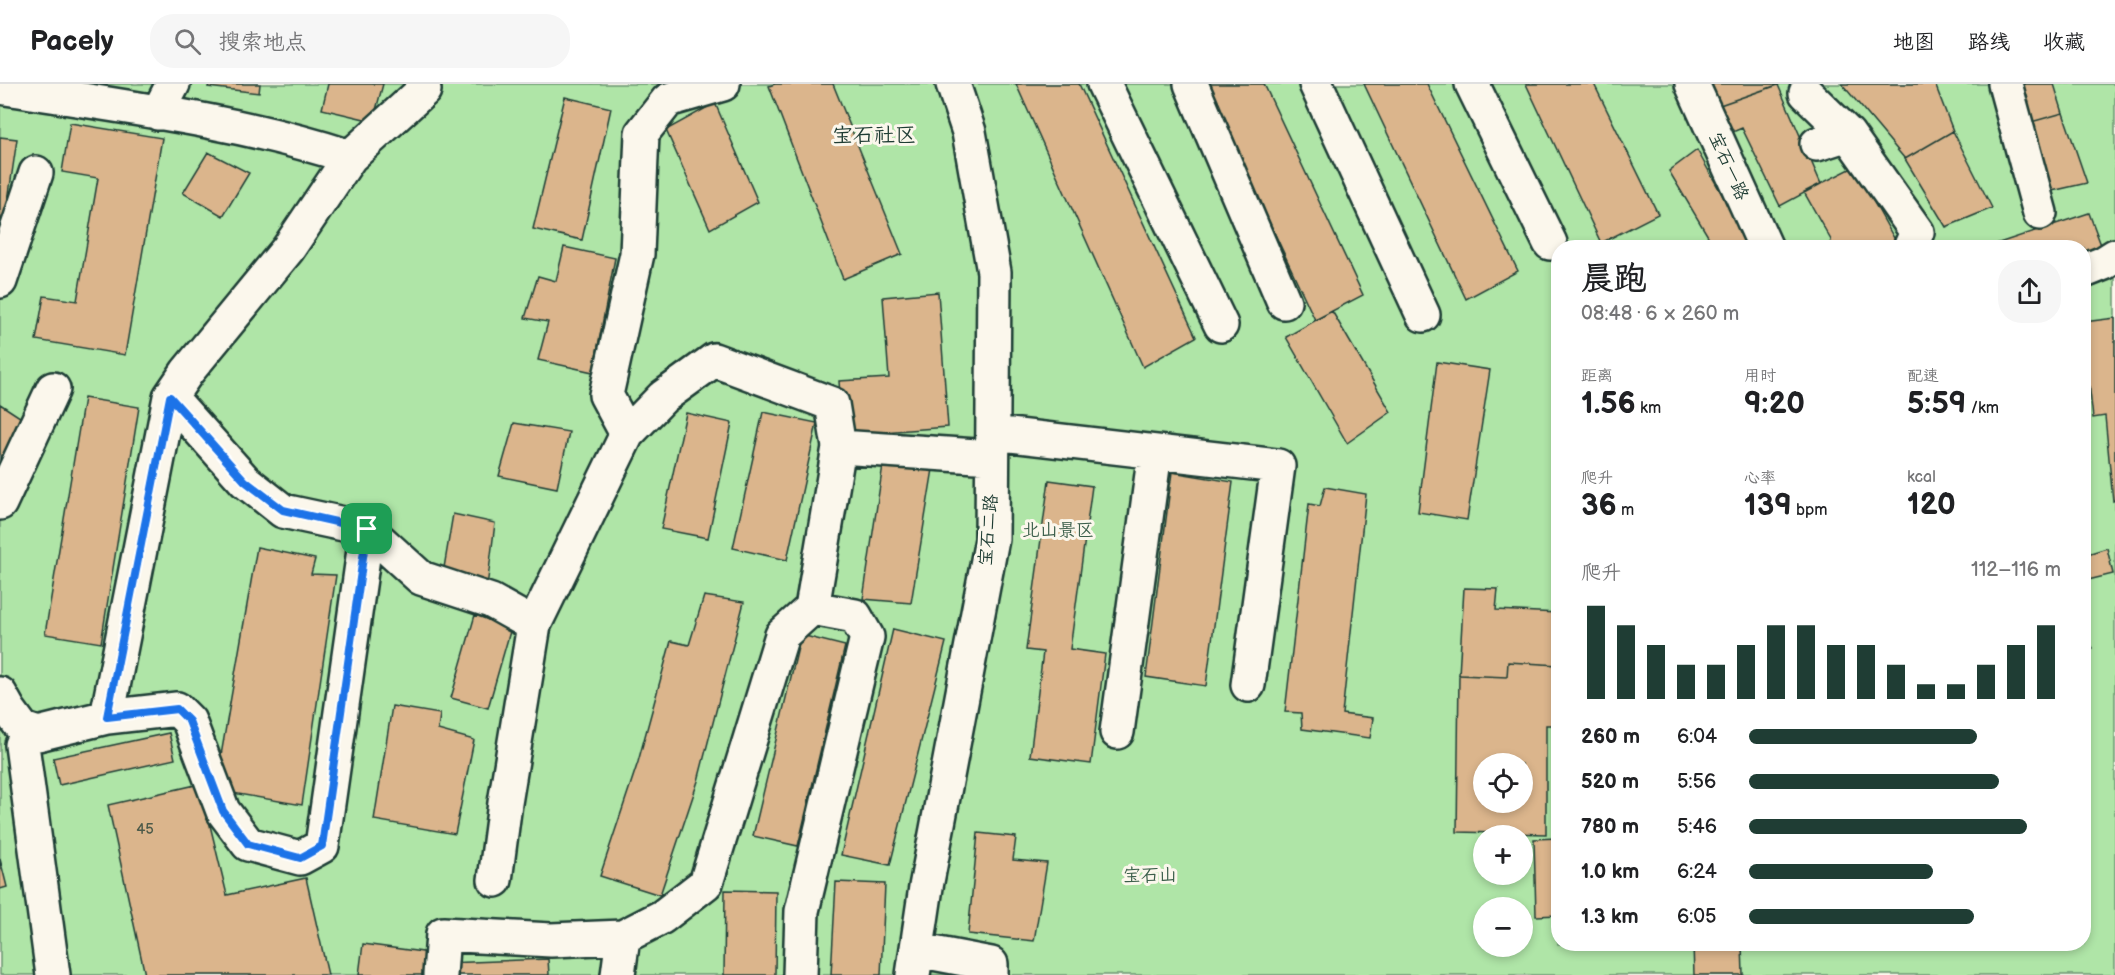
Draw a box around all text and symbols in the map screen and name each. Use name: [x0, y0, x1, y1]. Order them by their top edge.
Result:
search box: [150, 14, 570, 68]
text: Pacely: [30, 25, 114, 58]
icon: search: [171, 25, 204, 58]
text: 搜索地点: [219, 29, 307, 56]
text: 地图: [1893, 30, 1935, 55]
text: 路线: [1968, 30, 2010, 55]
text: 收藏: [2043, 30, 2085, 55]
district label: 宝石社区: [832, 123, 916, 148]
street label: 宝石一路: [1704, 129, 1753, 203]
text: 晨跑: [1581, 259, 1647, 299]
button: share: [1998, 260, 2061, 323]
text: 08:48 · 6 × 260 m: [1581, 302, 1739, 326]
text: 距离: [1581, 367, 1613, 386]
text: 用时: [1744, 367, 1776, 386]
text: 配速: [1907, 367, 1939, 386]
text: 1.56: [1581, 386, 1636, 422]
text: 9:20: [1744, 386, 1805, 422]
text: 5:59: [1907, 386, 1966, 422]
text: km: [1636, 399, 1661, 418]
text: /km: [1966, 399, 1999, 418]
text: kcal: [1907, 468, 1936, 487]
text: 爬升: [1581, 469, 1613, 488]
text: 心率: [1744, 469, 1776, 488]
text: 120: [1907, 487, 1956, 523]
text: 36: [1581, 488, 1617, 524]
text: 139: [1744, 488, 1792, 524]
street label: 宝石二路: [975, 493, 1002, 567]
text: m: [1617, 501, 1634, 520]
text: bpm: [1792, 501, 1828, 520]
pin: [341, 503, 392, 554]
icon: arrive: [350, 512, 383, 545]
park label: 北山景区: [1022, 520, 1094, 541]
text: 112–116 m: [1971, 558, 2061, 582]
text: 爬升: [1581, 561, 1621, 585]
text: 260 m: [1581, 725, 1640, 749]
text: 6:04: [1677, 725, 1717, 749]
map controls: [1473, 753, 1533, 957]
button: locate: [1473, 753, 1533, 813]
text: 520 m: [1581, 770, 1639, 794]
text: 5:56: [1677, 770, 1716, 794]
text: 780 m: [1581, 815, 1639, 839]
text: 5:46: [1677, 815, 1717, 839]
house number: 45: [136, 820, 154, 839]
button: +: [1473, 825, 1533, 885]
text: 1.0 km: [1581, 860, 1639, 884]
text: 6:24: [1677, 860, 1717, 884]
park label: 宝石山: [1123, 865, 1177, 886]
button: −: [1473, 897, 1533, 957]
text: 1.3 km: [1581, 905, 1638, 929]
text: 6:05: [1677, 905, 1716, 929]

